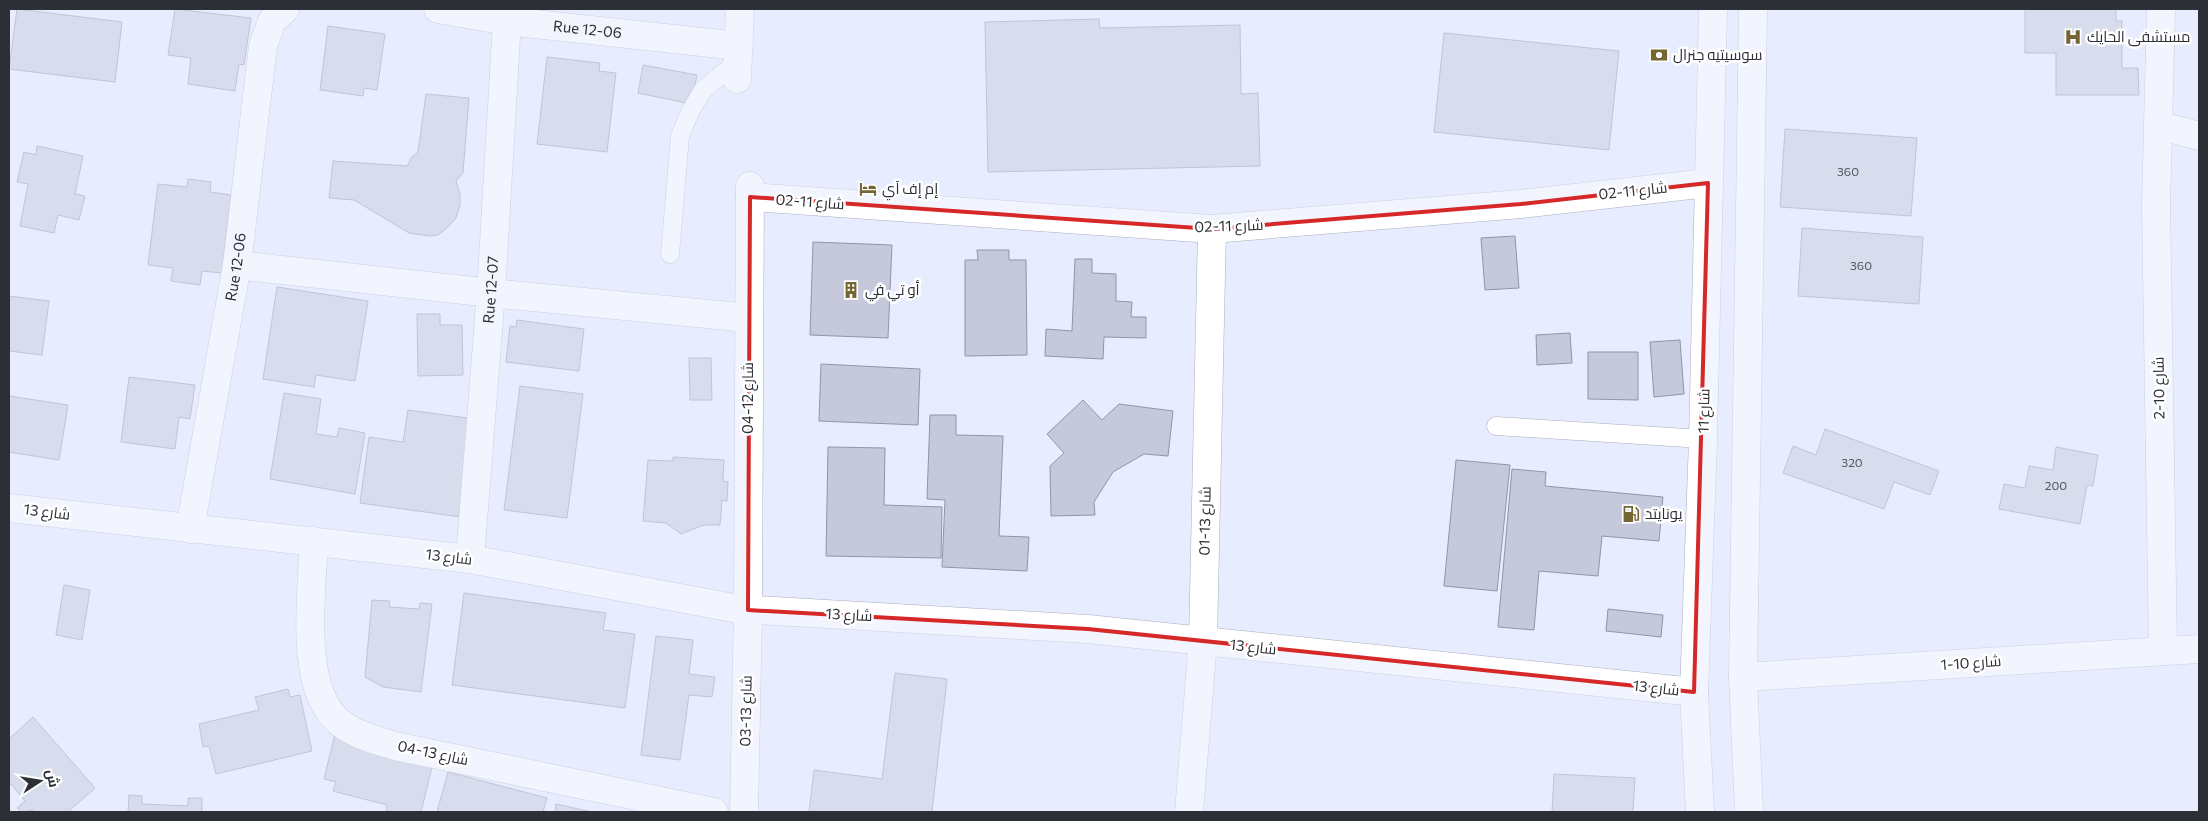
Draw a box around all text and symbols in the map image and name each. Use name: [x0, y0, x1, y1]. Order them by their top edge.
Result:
street label: Rue 12-06: [552, 16, 623, 41]
hospital icon: مستشفى الحايك: [2063, 27, 2083, 47]
place label: مستشفى الحايك: [2087, 27, 2190, 47]
bank icon: سوسيتيه جنرال: [1649, 45, 1669, 65]
place label: سوسيتيه جنرال: [1673, 45, 1763, 64]
house number: 360: [1837, 164, 1859, 178]
street label: شارع 11-02: [1598, 177, 1669, 206]
hotel icon: إم إف آي: [858, 179, 878, 199]
place label: إم إف آي: [882, 179, 938, 201]
street label: شارع 11-02: [775, 190, 845, 215]
street label: شارع 11-02: [1194, 215, 1264, 238]
street label: Rue 12-06: [221, 232, 249, 303]
street label: Rue 12-07: [479, 255, 501, 324]
house number: 360: [1850, 258, 1872, 272]
building icon: أو تي في: [841, 280, 861, 300]
place label: أو تي في: [865, 280, 920, 302]
street label: شارع 10-2: [2148, 356, 2171, 420]
street label: شارع 12-04: [738, 362, 759, 434]
street label: شارع 11: [1694, 388, 1715, 434]
house number: 320: [1841, 455, 1863, 469]
house number: 200: [2045, 478, 2067, 492]
street label: شارع 13-01: [1194, 486, 1217, 556]
street label: شارع 13: [22, 499, 72, 526]
fuel station icon: يونايتد: [1621, 504, 1641, 524]
place label: يونايتد: [1645, 504, 1683, 523]
street label: شارع 13: [424, 544, 474, 571]
street label: شارع 13: [825, 604, 873, 627]
street label: شارع 13: [1229, 635, 1277, 660]
street label: شارع 10-1: [1940, 651, 2002, 676]
street label: شارع 13-03: [735, 675, 758, 747]
street label: شارع 13: [1632, 676, 1680, 701]
street label: شارع 13-04: [395, 736, 470, 771]
north arrow: [15, 756, 65, 806]
text: ش: [42, 768, 63, 789]

